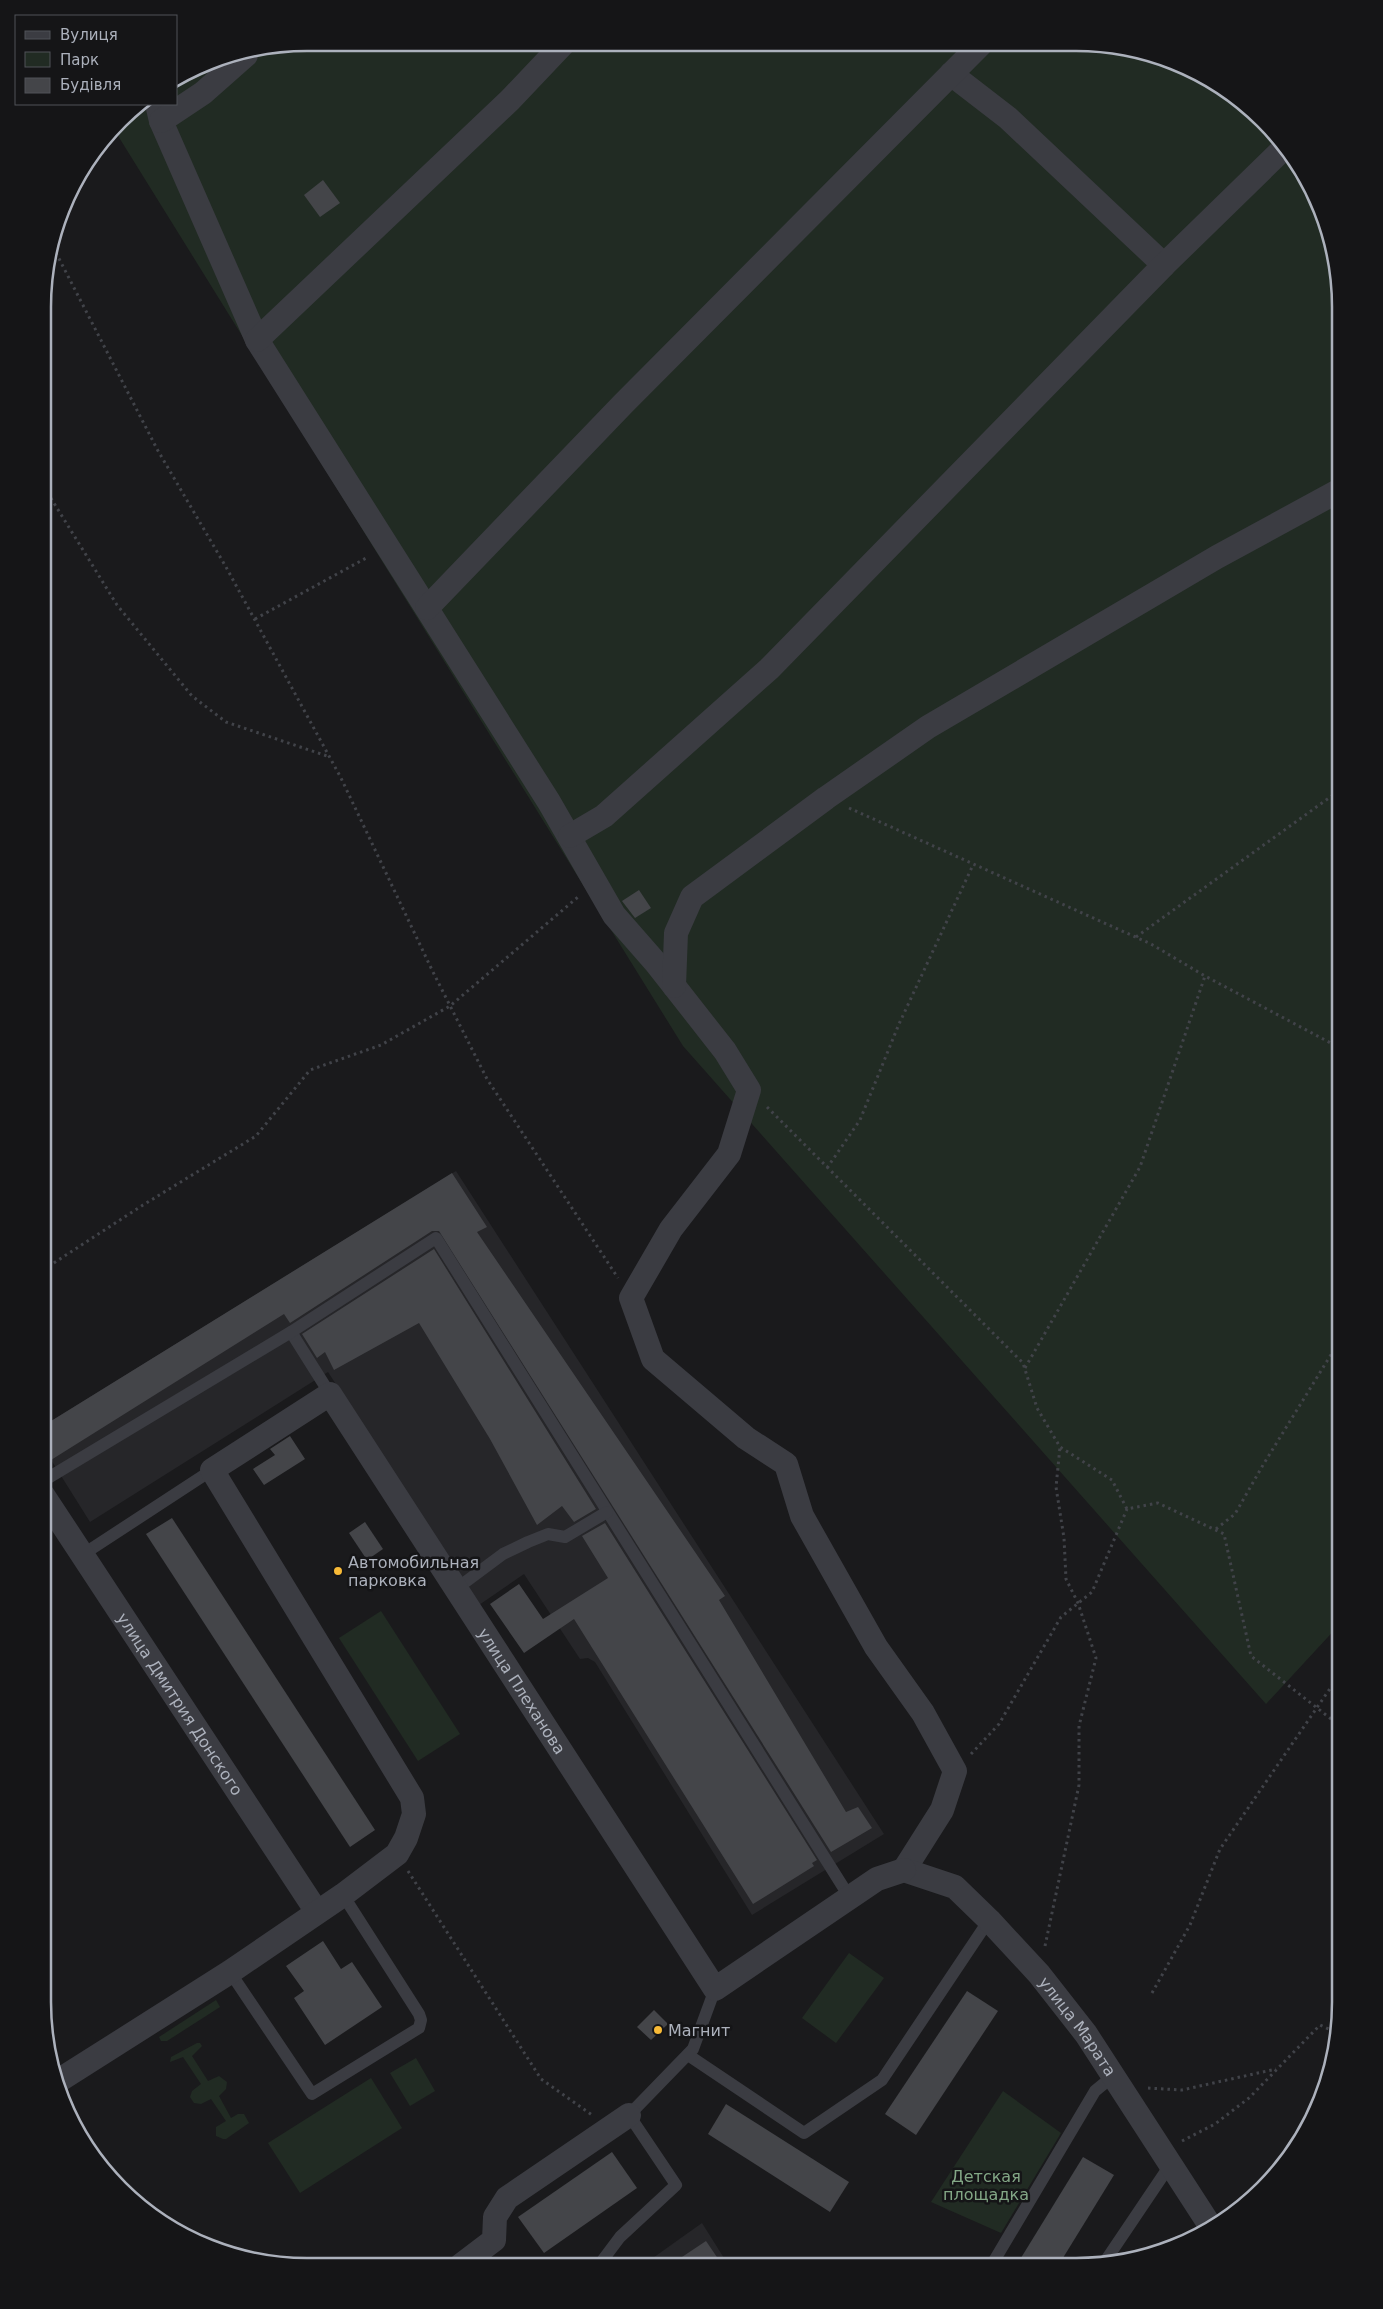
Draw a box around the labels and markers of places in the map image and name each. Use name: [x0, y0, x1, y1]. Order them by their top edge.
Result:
place label: Автомобильная парковка: [348, 1553, 479, 1590]
marker: Автомобильная парковка: [332, 1565, 344, 1577]
place label: Магнит: [668, 2021, 730, 2040]
marker: Магнит: [652, 2024, 664, 2036]

